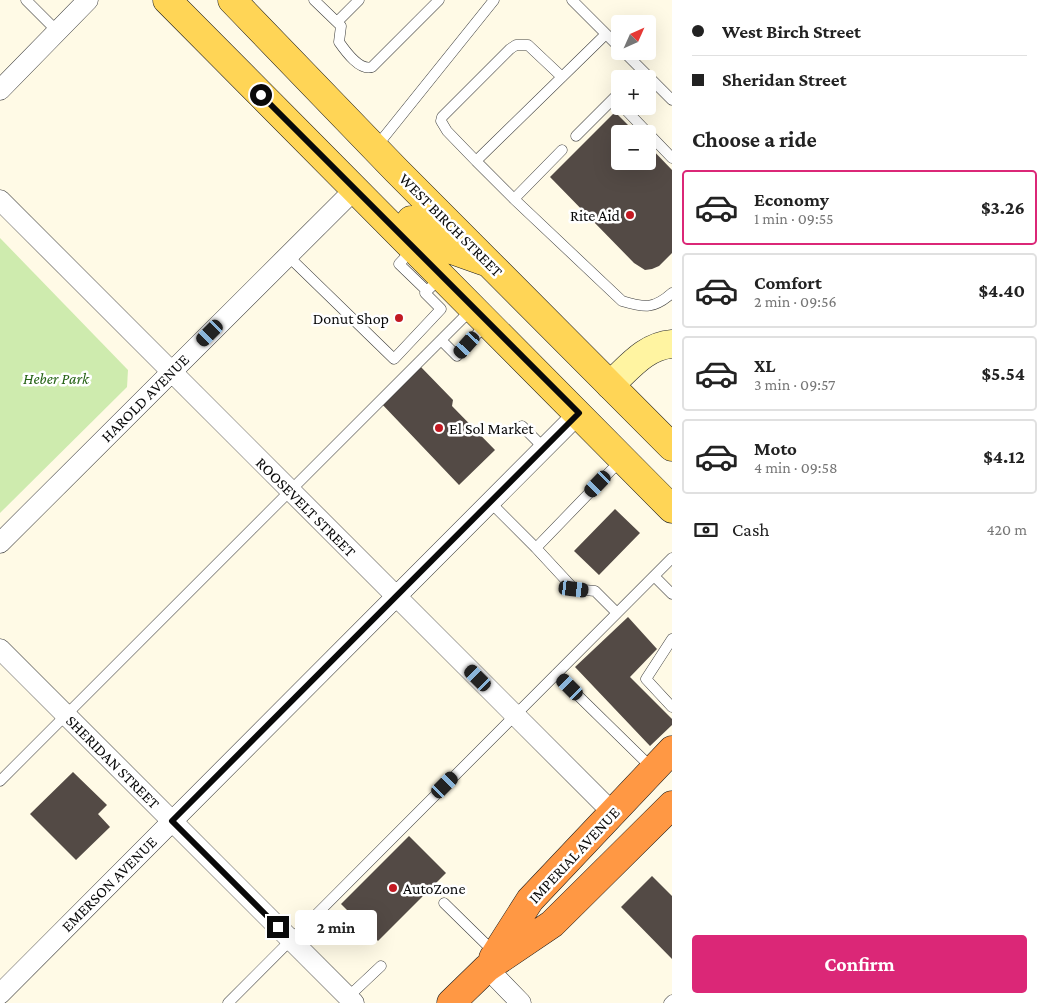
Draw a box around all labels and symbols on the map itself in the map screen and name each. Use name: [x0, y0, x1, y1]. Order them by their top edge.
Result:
north arrow: [611, 15, 656, 60]
route start: [250, 84, 272, 106]
street label: WEST BIRCH STREET: [396, 170, 506, 280]
place label: Rite Aid: [570, 207, 621, 224]
marker: Rite Aid: [624, 209, 636, 221]
place label: Donut Shop: [313, 310, 389, 328]
marker: Donut Shop: [393, 312, 405, 324]
car: [194, 317, 225, 349]
car: [451, 329, 482, 361]
street label: HAROLD AVENUE: [98, 350, 193, 445]
park label: Heber Park: [23, 370, 90, 387]
place label: El Sol Market: [449, 420, 534, 437]
marker: El Sol Market: [433, 422, 445, 434]
street label: ROOSEVELT STREET: [253, 454, 359, 560]
car: [582, 468, 613, 500]
car: [558, 580, 589, 598]
car: [462, 662, 493, 694]
car: [554, 671, 585, 703]
street label: SHERIDAN STREET: [63, 712, 163, 812]
car: [429, 769, 460, 801]
street label: IMPERIAL AVENUE: [525, 803, 623, 906]
street label: EMERSON AVENUE: [58, 833, 160, 935]
place label: AutoZone: [403, 880, 465, 897]
marker: AutoZone: [387, 882, 399, 894]
callout: 2 min: [296, 910, 378, 944]
route end: [267, 916, 289, 938]

